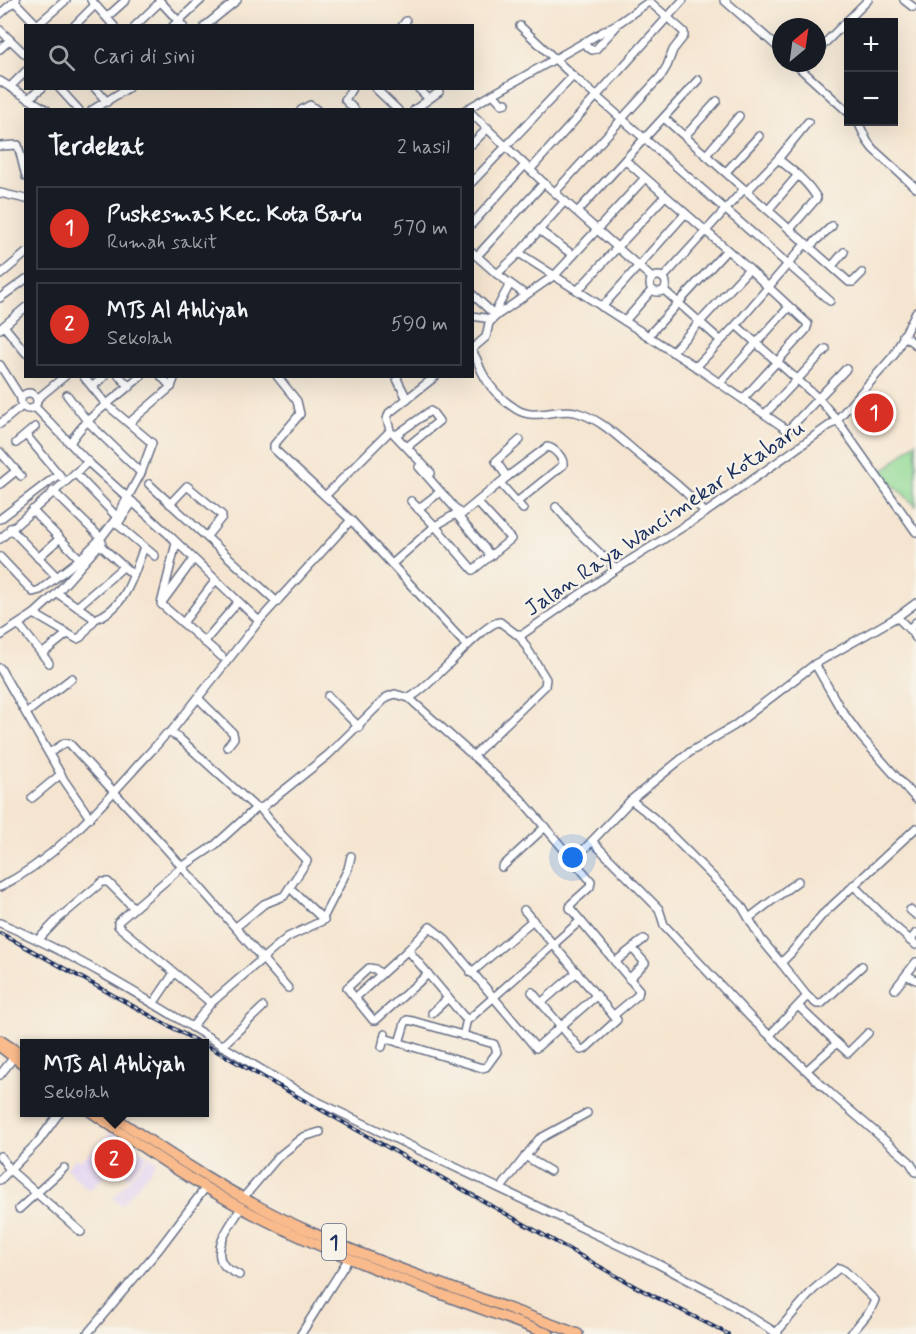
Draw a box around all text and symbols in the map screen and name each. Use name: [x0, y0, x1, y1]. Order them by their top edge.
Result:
north arrow: [772, 18, 826, 72]
map controls: [844, 18, 898, 126]
button: +: [844, 18, 898, 72]
search box: [24, 24, 474, 90]
icon: search: [45, 41, 78, 74]
text: Cari di sini: [93, 43, 195, 71]
button: −: [844, 72, 898, 126]
text: Terdekat: [48, 130, 144, 164]
text: 2 hasil: [397, 134, 450, 161]
text: Puskesmas Kec. Kota Baru: [107, 201, 361, 229]
text: 1: [65, 215, 74, 242]
text: 570 m: [393, 215, 448, 242]
text: Rumah sakit: [107, 229, 217, 256]
text: MTs Al Ahliyah: [107, 297, 248, 325]
text: 2: [65, 311, 74, 338]
text: 590 m: [391, 311, 448, 338]
text: Sekolah: [107, 325, 173, 352]
pin: 1: [854, 390, 894, 436]
street label: Jalan Raya Wancimekar Kotabaru: [520, 414, 811, 623]
your location: [558, 843, 587, 872]
popup: [20, 1039, 209, 1117]
text: MTs Al Ahliyah: [44, 1051, 185, 1079]
text: Sekolah: [44, 1079, 110, 1106]
pin: 2: [94, 1136, 134, 1182]
road number: 1: [322, 1224, 346, 1260]

